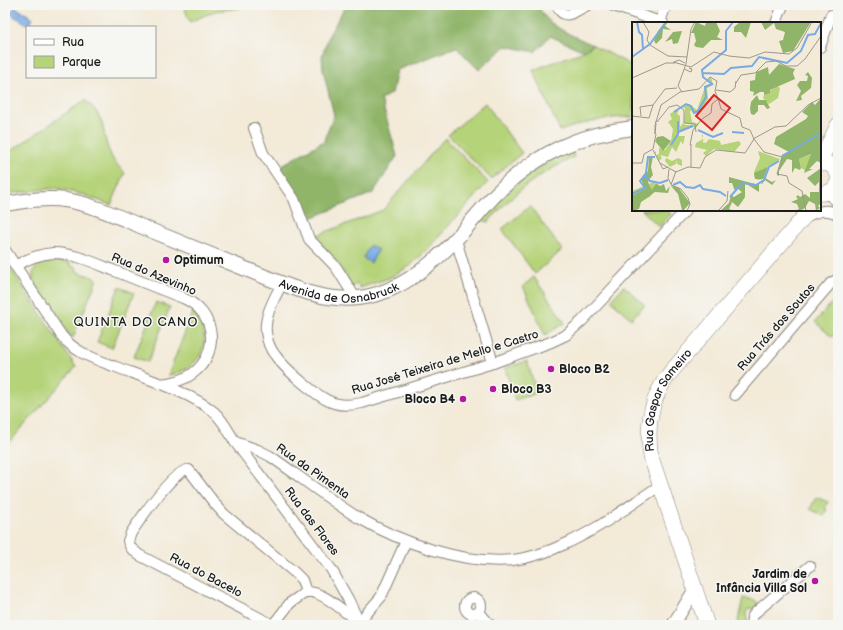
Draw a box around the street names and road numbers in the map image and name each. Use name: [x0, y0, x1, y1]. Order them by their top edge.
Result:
street label: Rua do Azevinho: [109, 250, 199, 299]
street label: Avenida de Osnabruck: [277, 276, 401, 307]
street label: Rua Trás dos Soutos: [734, 281, 818, 374]
street label: Rua José Teixeira de Mello e Castro: [350, 327, 541, 398]
street label: Rua Gaspar Sameiro: [642, 346, 696, 452]
street label: Rua da Pimenta: [273, 440, 353, 502]
street label: Rua das Flores: [281, 484, 342, 559]
street label: Rua do Bacelo: [167, 550, 245, 601]

